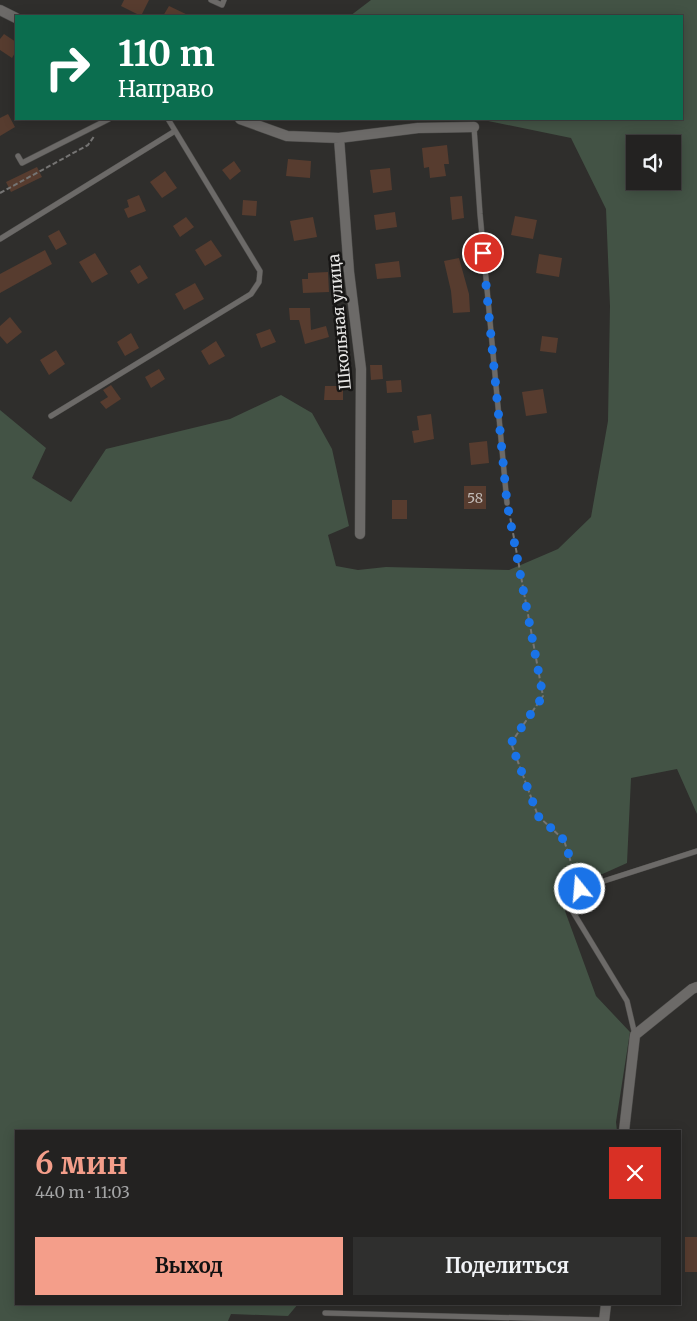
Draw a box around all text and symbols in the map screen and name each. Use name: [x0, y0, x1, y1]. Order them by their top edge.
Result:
text: 110 m: [118, 32, 215, 76]
icon: right: [35, 35, 100, 100]
text: Направо: [118, 75, 214, 103]
map controls: [626, 135, 681, 190]
button: sound: [626, 135, 681, 190]
pin: [462, 232, 504, 274]
icon: arrive: [469, 239, 497, 267]
street label: Школьная улица: [323, 253, 355, 391]
house number: 58: [467, 489, 483, 507]
position arrow: [553, 862, 605, 914]
text: 6 мин: [35, 1144, 128, 1182]
button: close: [609, 1147, 661, 1199]
text: 440 m · 11:03: [35, 1182, 130, 1202]
button: Выход: [35, 1237, 343, 1295]
button: Поделиться: [353, 1237, 661, 1295]

